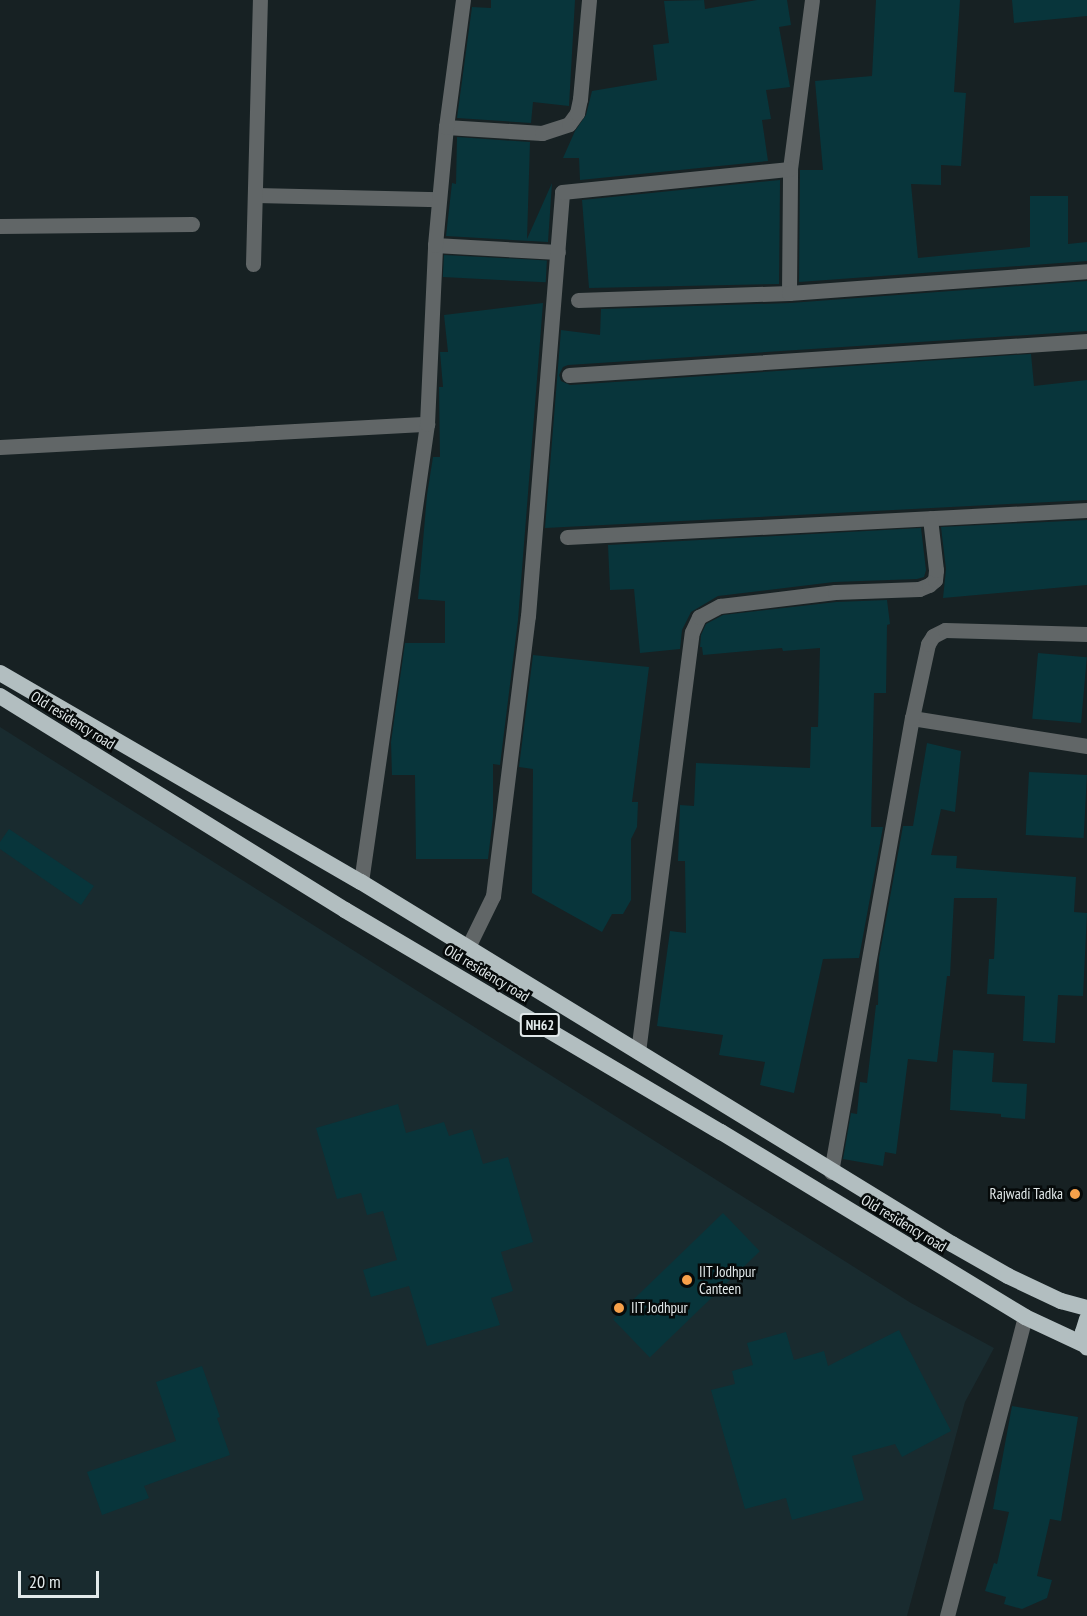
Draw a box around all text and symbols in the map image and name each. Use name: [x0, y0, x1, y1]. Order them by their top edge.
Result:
street label: Old residency road: [27, 687, 119, 753]
street label: Old residency road: [441, 940, 533, 1006]
road number: NH62: [519, 1014, 561, 1036]
place label: Rajwadi Tadka: [989, 1185, 1063, 1203]
marker: Rajwadi Tadka: [1068, 1187, 1082, 1201]
street label: Old residency road: [858, 1190, 950, 1256]
place label: IIT Jodhpur Canteen: [699, 1262, 756, 1297]
marker: IIT Jodhpur Canteen: [680, 1273, 694, 1287]
place label: IIT Jodhpur: [631, 1299, 688, 1317]
marker: IIT Jodhpur: [612, 1301, 626, 1315]
scale bar: [21, 1559, 102, 1597]
text: 20 m: [29, 1570, 61, 1593]

